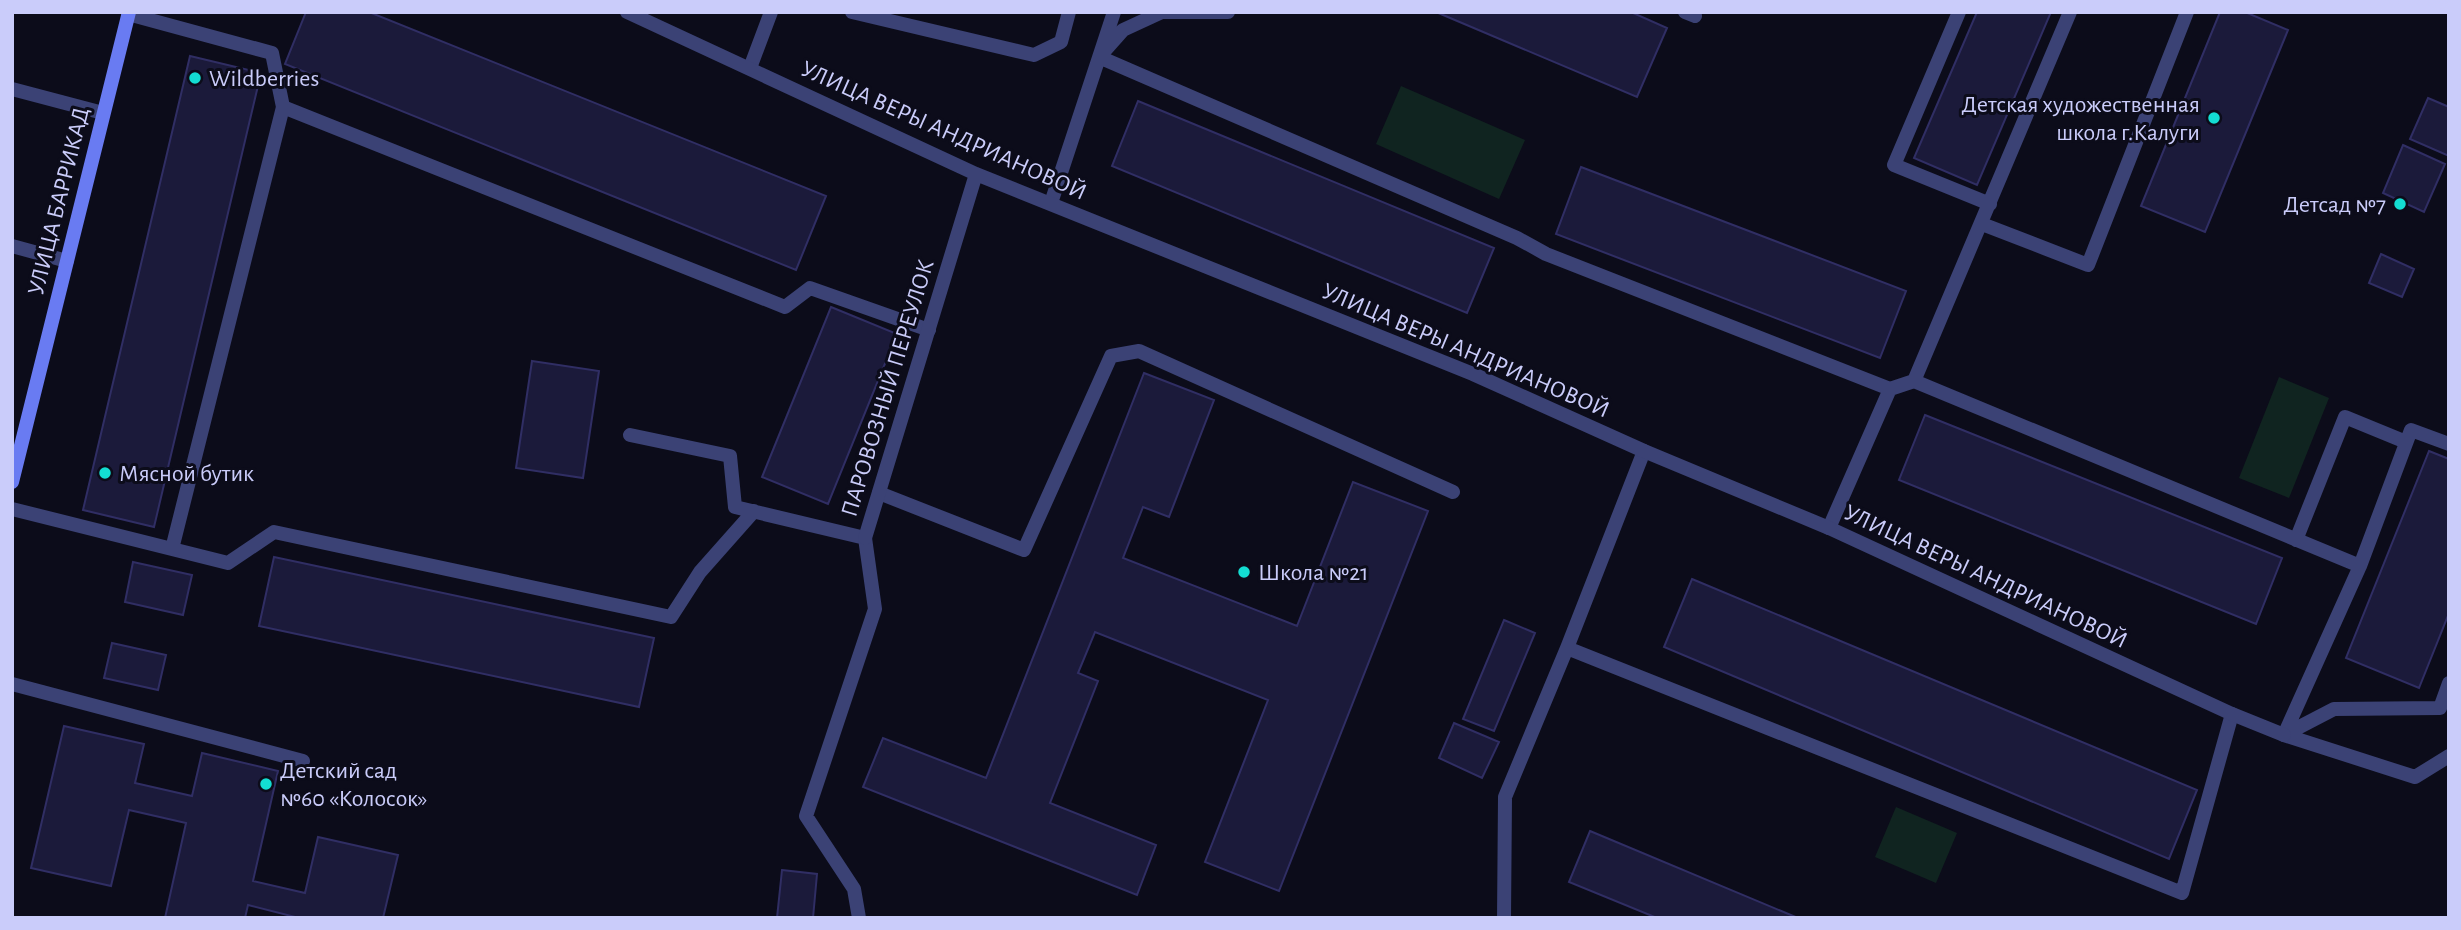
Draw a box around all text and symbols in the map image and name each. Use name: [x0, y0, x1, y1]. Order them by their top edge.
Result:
street label: УЛИЦА ВЕРЫ АНДРИАНОВОЙ: [797, 57, 1090, 205]
place label: Wildberries: [209, 67, 319, 91]
marker: Wildberries: [187, 70, 203, 86]
place label: Детская художественная школа г.Калуги: [1961, 93, 2200, 145]
street label: УЛИЦА БАРРИКАД: [24, 105, 94, 298]
marker: Детская художественная школа г.Калуги: [2206, 110, 2222, 126]
place label: Детсад №7: [2284, 193, 2386, 217]
marker: Детсад №7: [2392, 196, 2408, 212]
street label: ПАРОВОЗНЫЙ ПЕРЕУЛОК: [837, 257, 939, 520]
street label: УЛИЦА ВЕРЫ АНДРИАНОВОЙ: [1318, 279, 1613, 422]
place label: Мясной бутик: [119, 462, 254, 486]
marker: Мясной бутик: [97, 465, 113, 481]
street label: УЛИЦА ВЕРЫ АНДРИАНОВОЙ: [1840, 501, 2131, 653]
place label: Школа №21: [1258, 561, 1368, 585]
marker: Школа №21: [1236, 564, 1252, 580]
place label: Детский сад №60 «Колосок»: [280, 759, 428, 811]
marker: Детский сад №60 «Колосок»: [258, 776, 274, 792]

